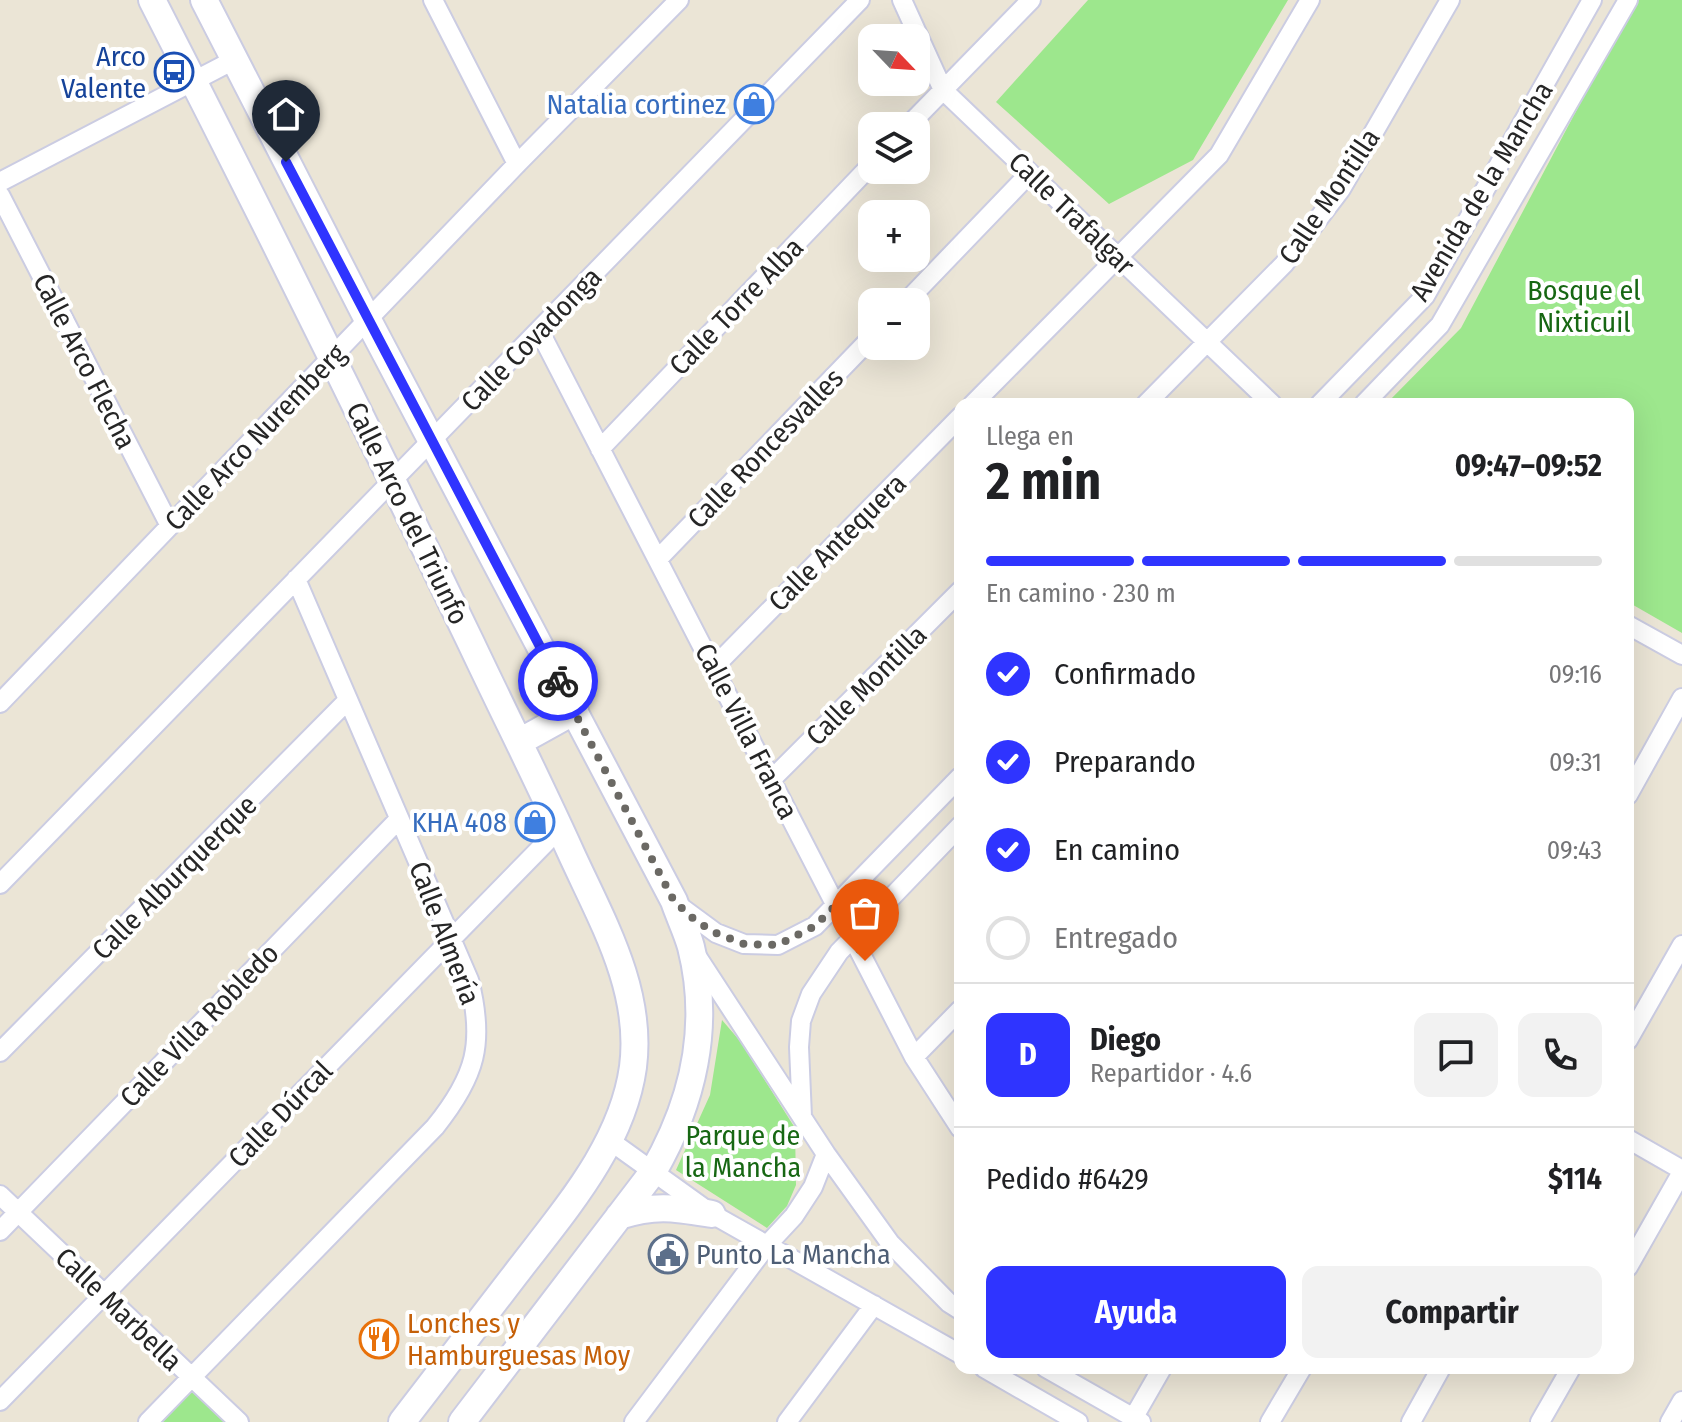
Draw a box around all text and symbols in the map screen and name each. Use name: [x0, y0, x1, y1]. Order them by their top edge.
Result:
north arrow: [858, 24, 930, 96]
map controls: [858, 24, 930, 360]
place label: Arco Valente: [61, 40, 146, 105]
bus stop icon: Arco Valente: [153, 51, 195, 93]
street label: Avenida de la Mancha: [1403, 76, 1560, 307]
pin: [252, 80, 320, 162]
shop icon: Natalia cortinez: [733, 83, 775, 125]
place label: Natalia cortinez: [547, 88, 726, 121]
icon: home: [264, 92, 308, 136]
button: layers: [858, 112, 930, 184]
street label: Calle Montilla: [1272, 122, 1387, 270]
street label: Calle Trafalgar: [1002, 145, 1142, 282]
button: +: [858, 200, 930, 272]
street label: Calle Torre Alba: [663, 231, 810, 382]
street label: Calle Covadonga: [454, 260, 608, 418]
street label: Calle Arco Flecha: [26, 268, 143, 454]
park label: Bosque el Nixticuil: [1527, 274, 1641, 339]
button: −: [858, 288, 930, 360]
street label: Calle Arco Nuremberg: [158, 337, 353, 537]
street label: Calle Roncesvalles: [681, 362, 850, 535]
street label: Calle Arco del Triunfo: [339, 397, 476, 630]
text: Llega en: [986, 421, 1074, 452]
text: 09:47–09:52: [1455, 448, 1602, 484]
text: 2 min: [986, 450, 1101, 513]
street label: Calle Antequera: [762, 467, 913, 618]
text: En camino · 230 m: [986, 578, 1176, 609]
street label: Calle Montilla: [799, 618, 933, 752]
street label: Calle Villa Franca: [688, 638, 805, 825]
courier: [518, 641, 598, 721]
icon: check: [986, 652, 1030, 696]
text: Confirmado: [1054, 656, 1196, 692]
icon: bike: [536, 659, 580, 703]
text: 09:16: [1549, 659, 1602, 690]
icon: check: [986, 740, 1030, 784]
text: Preparando: [1054, 744, 1196, 780]
text: 09:31: [1549, 747, 1602, 778]
street label: Calle Alburquerque: [85, 788, 263, 966]
shop icon: KHA 408: [514, 801, 556, 843]
place label: KHA 408: [412, 806, 507, 839]
icon: check: [986, 828, 1030, 872]
text: En camino: [1054, 832, 1180, 868]
text: 09:43: [1547, 835, 1602, 866]
street label: Calle Almería: [402, 857, 487, 1009]
pin: [831, 879, 899, 961]
icon: bag: [843, 891, 887, 935]
text: Entregado: [1054, 920, 1178, 956]
street label: Calle Villa Robledo: [113, 937, 286, 1114]
button: chat: [1414, 1013, 1498, 1097]
button: phone: [1518, 1013, 1602, 1097]
text: Diego: [1090, 1022, 1161, 1058]
text: D: [1019, 1037, 1037, 1073]
street label: Calle Dúrcal: [222, 1054, 339, 1174]
text: Repartidor · 4.6: [1090, 1058, 1252, 1089]
park label: Parque de la Mancha: [685, 1119, 801, 1184]
text: Pedido #6429: [986, 1161, 1149, 1197]
text: $114: [1548, 1161, 1602, 1197]
public building icon: Punto La Mancha: [647, 1233, 689, 1275]
place label: Punto La Mancha: [696, 1238, 891, 1271]
street label: Calle Marbella: [49, 1241, 189, 1378]
button: Ayuda: [986, 1266, 1286, 1358]
button: Compartir: [1302, 1266, 1602, 1358]
place label: Lonches y Hamburguesas Moy: [407, 1307, 631, 1372]
restaurant icon: Lonches y Hamburguesas Moy: [358, 1318, 400, 1360]

